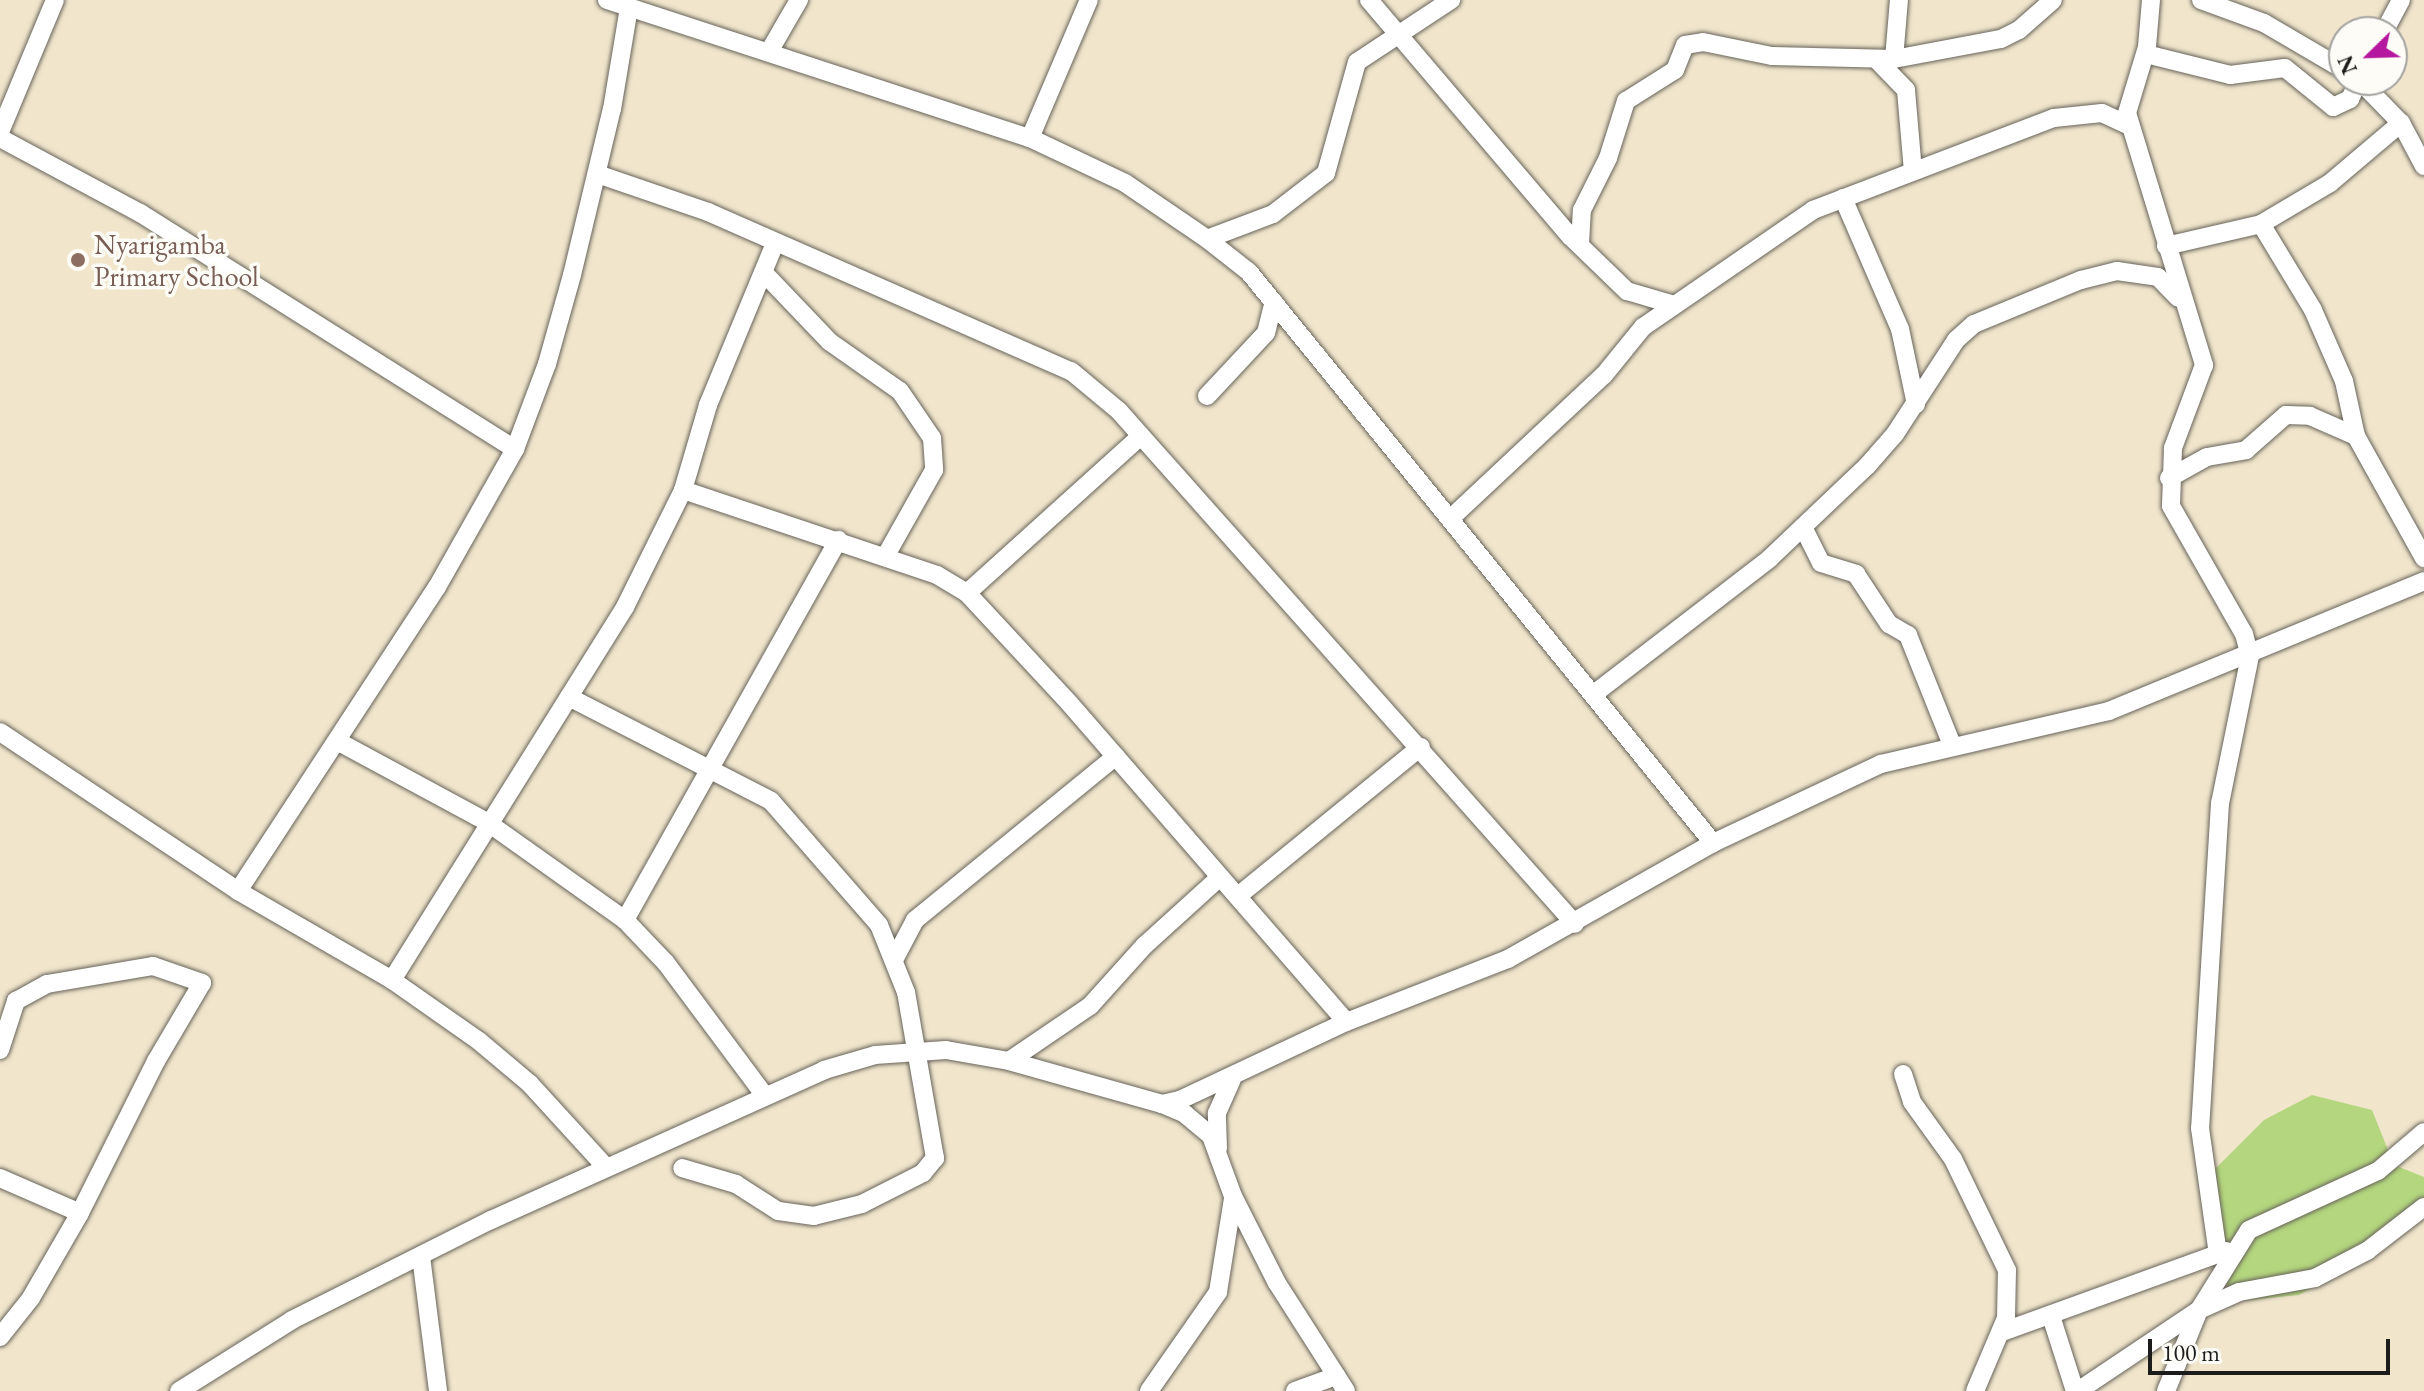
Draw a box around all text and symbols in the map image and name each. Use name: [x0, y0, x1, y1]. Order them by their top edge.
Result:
north arrow: [2328, 16, 2408, 96]
text: N: [2330, 51, 2364, 79]
place label: Nyarigamba Primary School: [94, 227, 259, 293]
marker: Nyarigamba Primary School: [69, 251, 87, 269]
scale bar: [2152, 1323, 2394, 1373]
text: 100 m: [2162, 1337, 2220, 1368]

